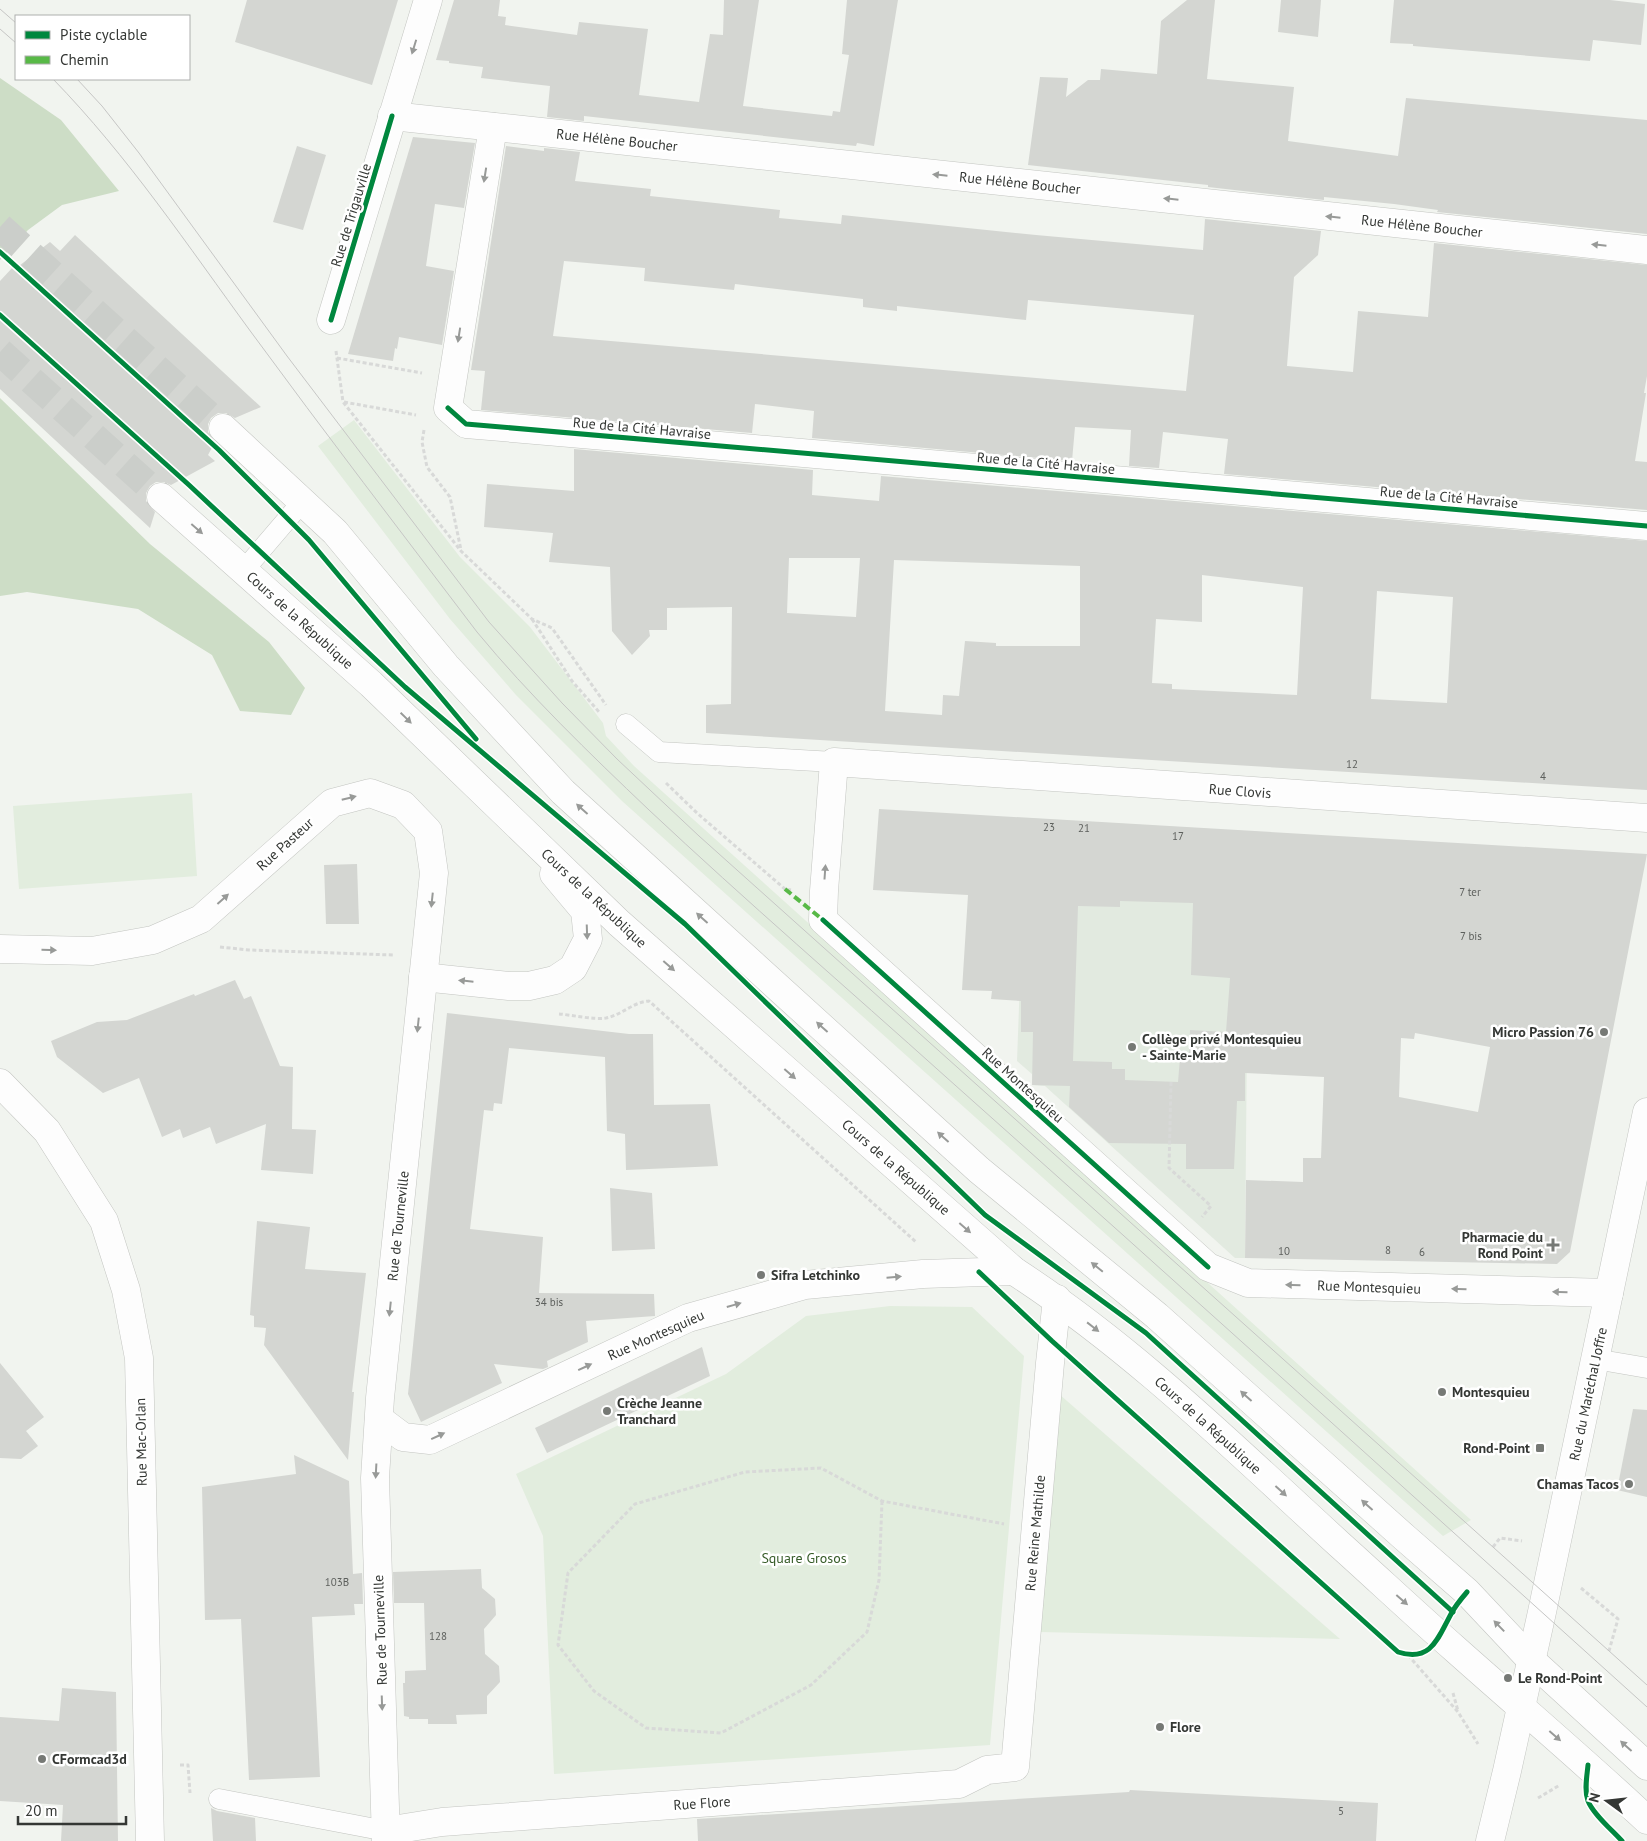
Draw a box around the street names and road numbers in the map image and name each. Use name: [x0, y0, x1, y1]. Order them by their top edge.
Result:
street label: Rue Hélène Boucher: [555, 125, 679, 155]
street label: Rue de Trigauville: [327, 161, 375, 269]
street label: Rue Hélène Boucher: [958, 168, 1082, 198]
street label: Rue Hélène Boucher: [1360, 211, 1484, 241]
street label: Rue de la Cité Havraise: [572, 413, 712, 443]
street label: Rue de la Cité Havraise: [976, 448, 1116, 478]
street label: Rue de la Cité Havraise: [1379, 482, 1519, 512]
street label: Cours de la République: [243, 567, 357, 673]
street label: Rue Clovis: [1208, 780, 1272, 802]
street label: Rue Pasteur: [253, 813, 317, 874]
street label: Cours de la République: [538, 845, 650, 951]
street label: Rue Montesquieu: [978, 1044, 1068, 1126]
street label: Cours de la République: [838, 1115, 954, 1219]
street label: Rue de Tourneville: [383, 1170, 413, 1282]
street label: Rue Montesquieu: [1317, 1276, 1421, 1298]
street label: Rue Montesquieu: [605, 1306, 707, 1364]
street label: Rue du Maréchal Joffre: [1565, 1326, 1611, 1462]
street label: Cours de la République: [1151, 1372, 1265, 1478]
street label: Rue Mac-Orlan: [131, 1398, 151, 1486]
street label: Rue Reine Mathilde: [1021, 1474, 1049, 1592]
street label: Rue de Tourneville: [369, 1574, 391, 1686]
street label: Rue Flore: [673, 1792, 731, 1814]

